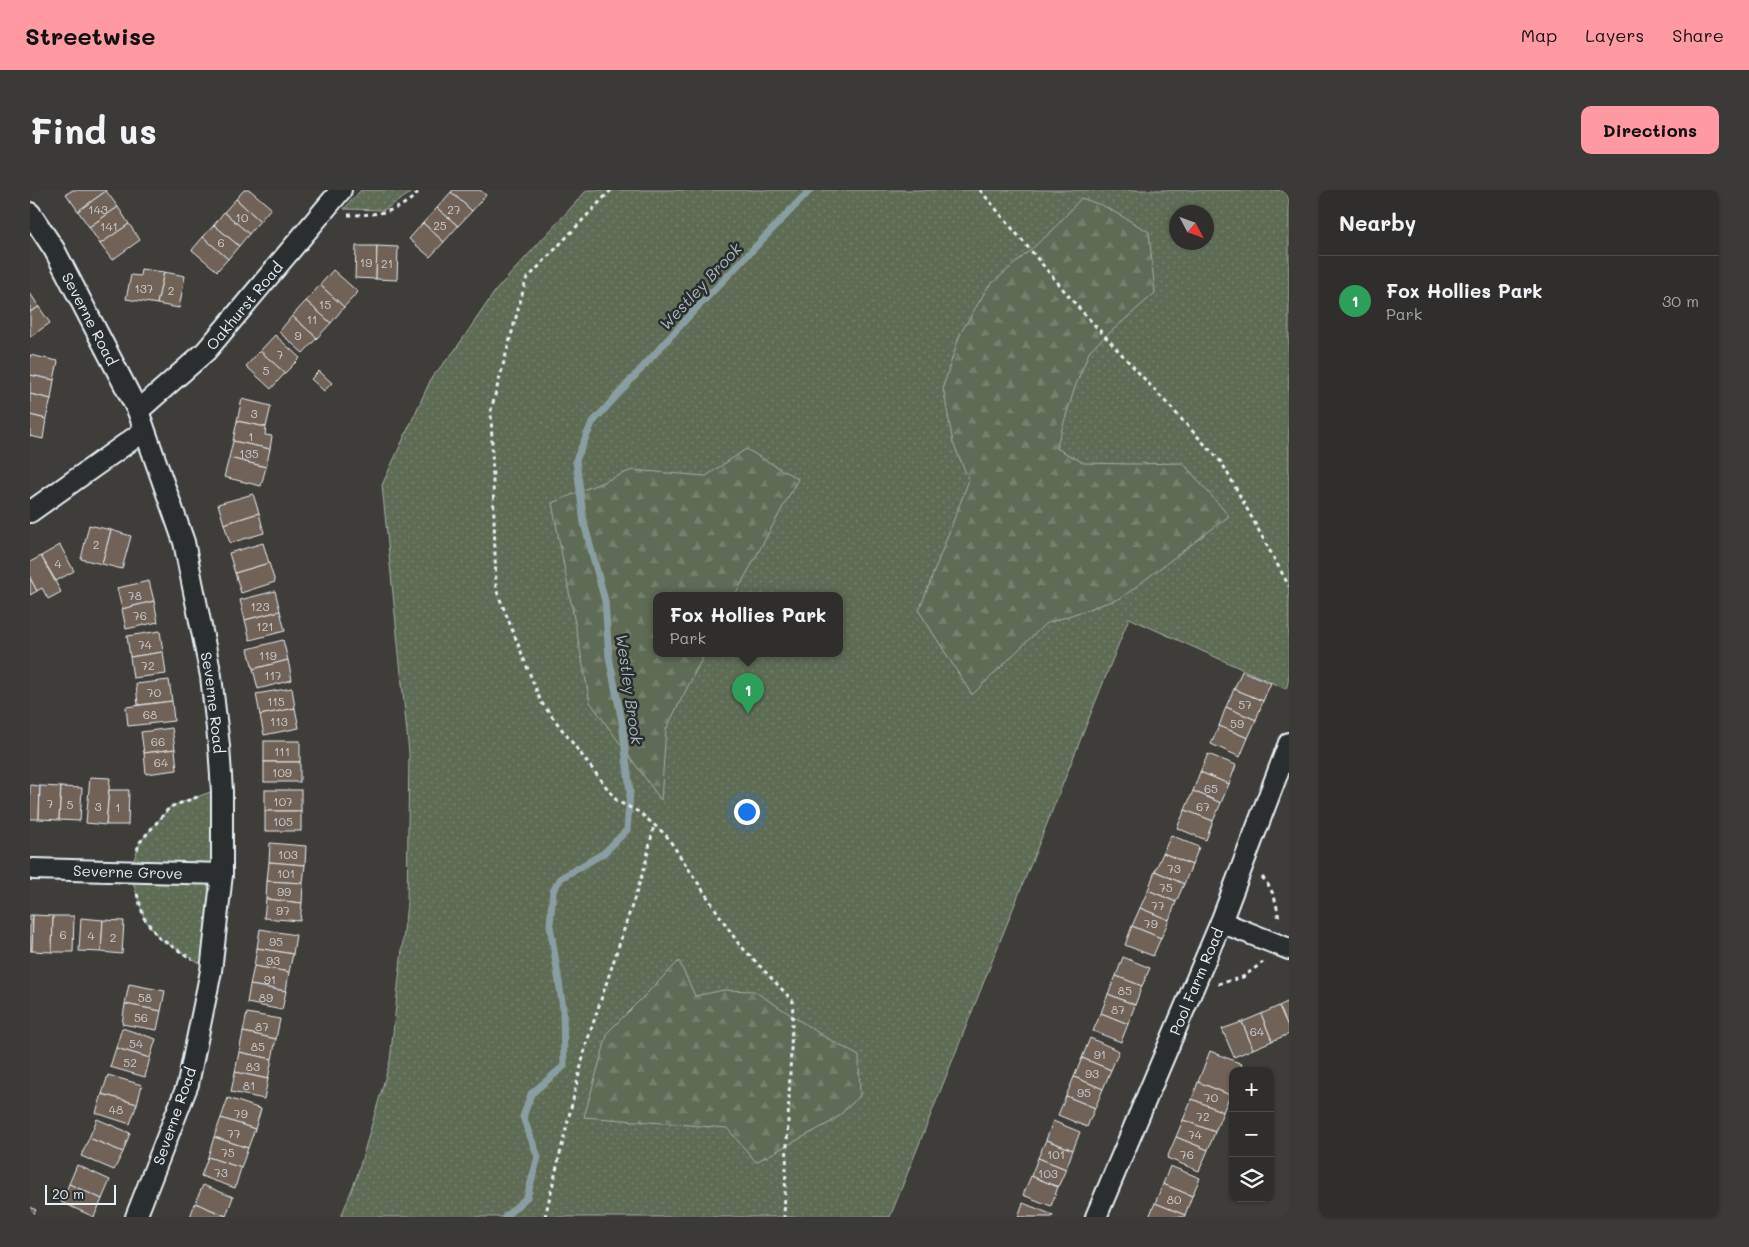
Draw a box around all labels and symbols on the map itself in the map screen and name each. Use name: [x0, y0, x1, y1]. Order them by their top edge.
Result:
house number: 143: [88, 201, 108, 217]
house number: 27: [447, 201, 461, 217]
north arrow: [1169, 205, 1214, 250]
house number: 10: [236, 209, 249, 225]
house number: 25: [433, 217, 447, 233]
house number: 141: [100, 218, 118, 234]
house number: 6: [217, 234, 225, 250]
water label: Westley Brook: [654, 238, 746, 334]
house number: 19: [360, 254, 372, 270]
house number: 21: [381, 255, 393, 271]
street label: Oakhurst Road: [201, 257, 287, 354]
street label: Severne Road: [58, 269, 123, 369]
house number: 137: [134, 280, 154, 296]
house number: 2: [168, 282, 174, 298]
house number: 15: [319, 296, 331, 312]
house number: 11: [307, 311, 317, 327]
house number: 9: [294, 327, 302, 343]
house number: 7: [277, 346, 284, 362]
house number: 5: [263, 362, 270, 378]
house number: 3: [250, 405, 258, 421]
house number: 1: [248, 428, 254, 444]
house number: 135: [239, 445, 259, 461]
house number: 2: [93, 536, 99, 552]
house number: 4: [54, 555, 62, 571]
house number: 78: [128, 587, 142, 603]
house number: 123: [250, 598, 270, 614]
house number: 76: [133, 607, 147, 623]
house number: 121: [256, 618, 274, 634]
water label: Westley Brook: [612, 632, 648, 746]
house number: 74: [138, 636, 152, 652]
house number: 119: [259, 647, 277, 663]
street label: Severne Road: [196, 650, 229, 754]
house number: 72: [141, 657, 155, 673]
house number: 117: [264, 667, 282, 683]
pin: 1: [732, 673, 764, 714]
house number: 70: [147, 684, 162, 700]
house number: 115: [267, 693, 285, 709]
house number: 57: [1238, 696, 1252, 712]
house number: 68: [143, 706, 157, 722]
house number: 113: [270, 713, 288, 729]
house number: 59: [1230, 715, 1244, 731]
house number: 66: [151, 733, 165, 749]
house number: 111: [274, 743, 290, 759]
house number: 64: [154, 754, 168, 770]
house number: 109: [272, 764, 292, 780]
house number: 65: [1204, 780, 1218, 796]
house number: 107: [273, 793, 293, 809]
house number: 7: [47, 795, 54, 811]
house number: 5: [67, 796, 74, 812]
house number: 3: [94, 798, 102, 814]
house number: 67: [1196, 798, 1210, 814]
house number: 1: [115, 799, 121, 815]
your location: [734, 799, 760, 825]
house number: 105: [273, 813, 293, 829]
house number: 103: [278, 846, 298, 862]
street label: Severne Grove: [73, 860, 183, 883]
house number: 73: [1167, 860, 1181, 876]
house number: 101: [277, 865, 295, 881]
house number: 75: [1159, 879, 1173, 895]
house number: 99: [277, 883, 291, 899]
house number: 77: [1151, 897, 1165, 913]
house number: 97: [276, 902, 290, 918]
house number: 79: [1144, 915, 1158, 931]
street label: Pool Farm Road: [1164, 924, 1228, 1038]
house number: 6: [59, 926, 67, 942]
house number: 4: [87, 927, 95, 943]
house number: 2: [110, 929, 116, 945]
house number: 95: [269, 933, 283, 949]
house number: 93: [266, 952, 280, 968]
house number: 91: [264, 971, 276, 987]
house number: 85: [1118, 982, 1132, 998]
house number: 58: [138, 989, 152, 1005]
house number: 89: [259, 989, 273, 1005]
house number: 87: [1111, 1001, 1125, 1017]
house number: 56: [134, 1009, 148, 1025]
house number: 87: [255, 1018, 269, 1034]
house number: 64: [1250, 1023, 1264, 1039]
house number: 54: [129, 1035, 143, 1051]
house number: 85: [251, 1038, 265, 1054]
house number: 91: [1094, 1046, 1106, 1062]
house number: 52: [123, 1054, 137, 1070]
house number: 83: [246, 1058, 260, 1074]
street label: Severne Road: [148, 1064, 200, 1168]
house number: 93: [1085, 1065, 1099, 1081]
house number: 81: [243, 1077, 255, 1093]
house number: 95: [1077, 1084, 1091, 1100]
house number: 70: [1204, 1089, 1219, 1105]
house number: 48: [109, 1101, 123, 1117]
house number: 79: [234, 1105, 248, 1121]
house number: 72: [1196, 1108, 1210, 1124]
house number: 77: [227, 1125, 241, 1141]
house number: 74: [1188, 1126, 1202, 1142]
house number: 75: [221, 1144, 235, 1160]
house number: 101: [1047, 1146, 1065, 1162]
house number: 76: [1180, 1146, 1194, 1162]
house number: 73: [214, 1164, 228, 1180]
house number: 103: [1038, 1165, 1058, 1181]
scale bar: [45, 1182, 116, 1205]
house number: 80: [1167, 1191, 1182, 1207]

